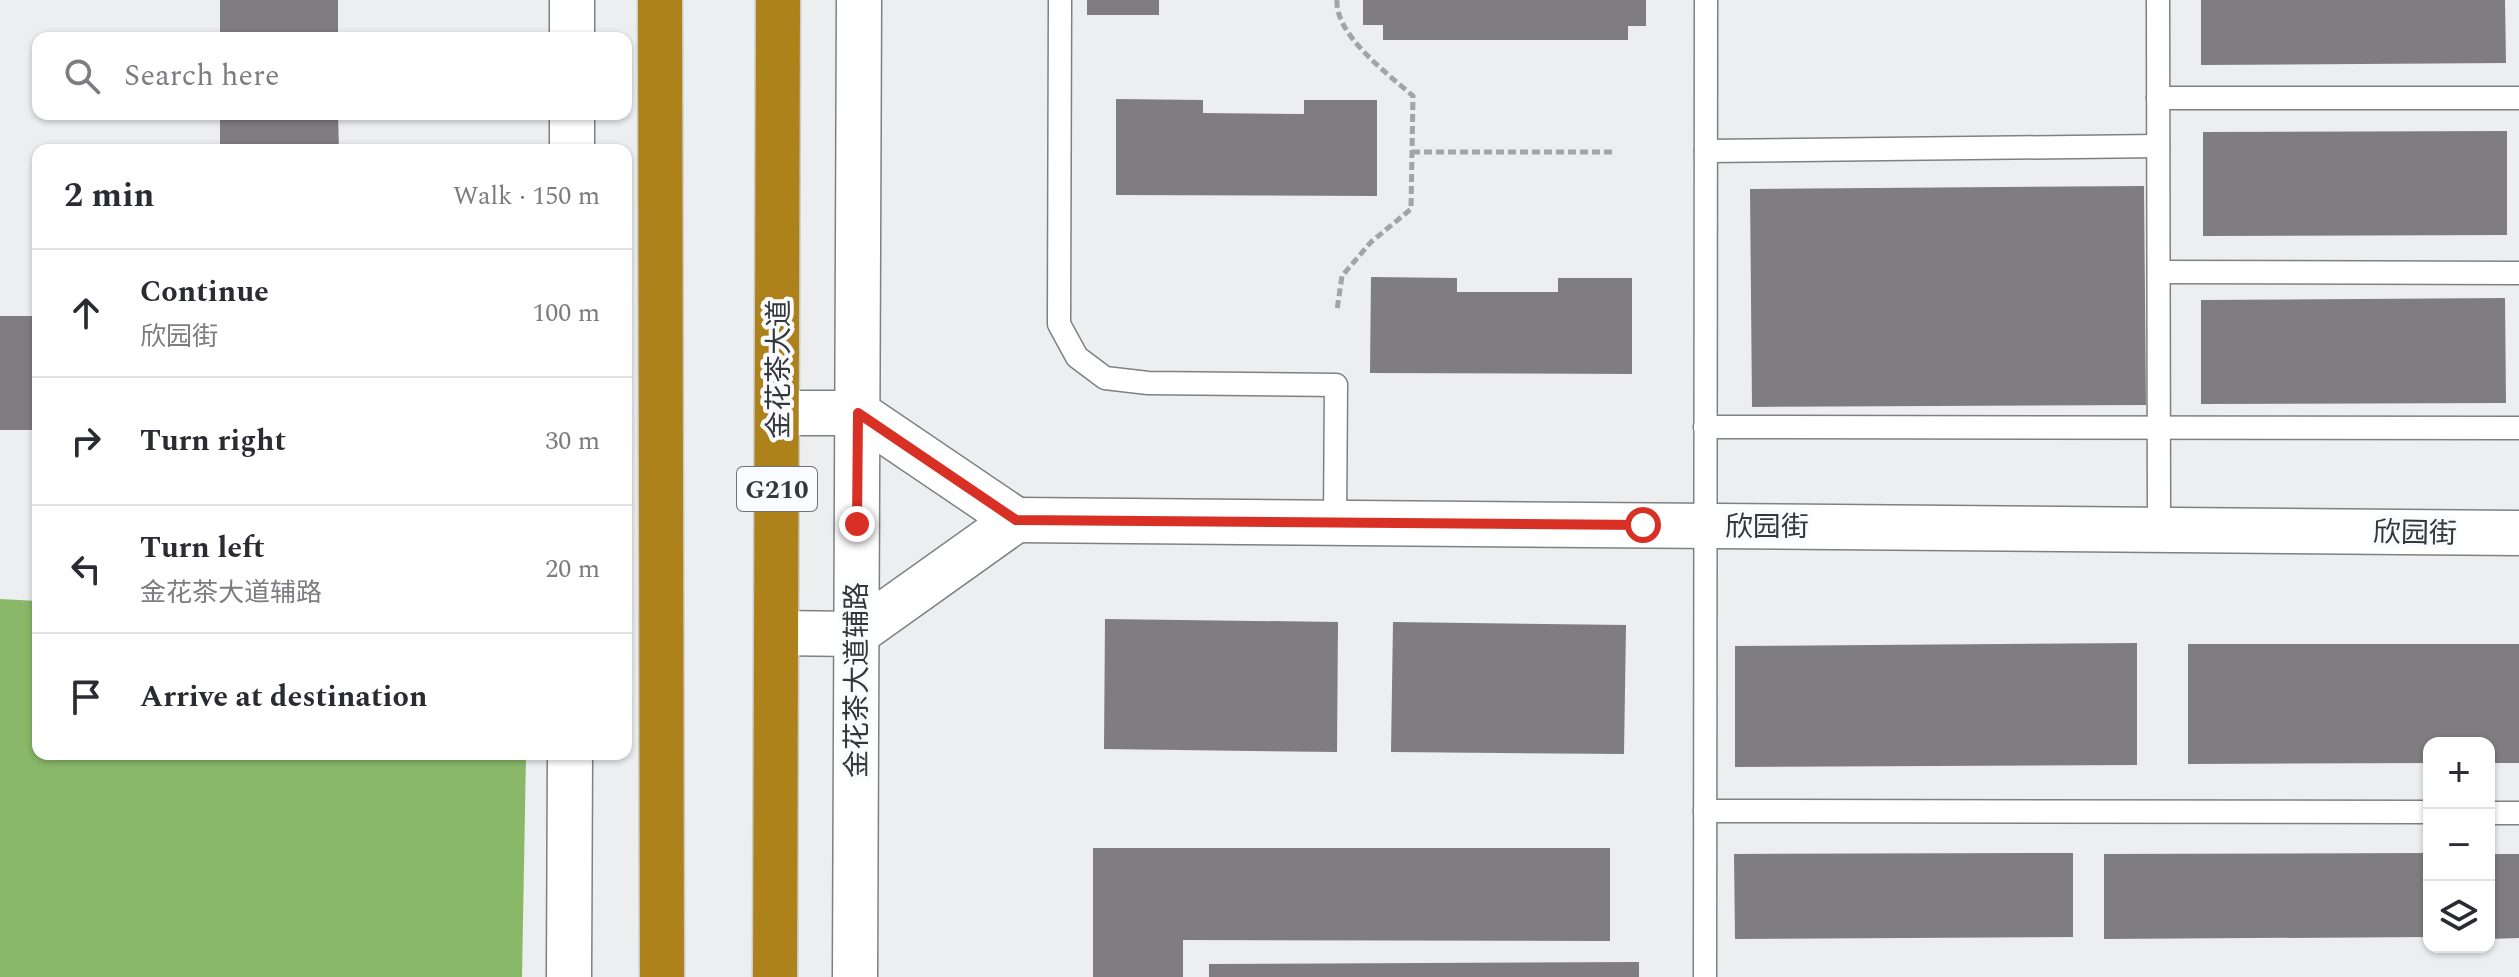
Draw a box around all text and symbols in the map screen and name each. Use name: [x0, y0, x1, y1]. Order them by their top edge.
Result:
search box: [32, 32, 632, 120]
text: Search here: [124, 53, 280, 99]
icon: search: [60, 54, 104, 98]
text: 2 min: [64, 170, 154, 222]
text: Walk · 150 m: [453, 176, 600, 216]
text: Continue: [140, 269, 269, 315]
icon: ahead: [64, 291, 108, 335]
text: 100 m: [532, 293, 600, 333]
street label: 金花茶大道: [758, 299, 801, 439]
text: 欣园街: [140, 317, 218, 357]
text: Turn right: [140, 418, 286, 464]
icon: right: [64, 419, 108, 463]
text: 30 m: [545, 421, 600, 461]
road number: G210: [737, 467, 817, 511]
route end: [839, 506, 875, 542]
street label: 欣园街: [1725, 506, 1809, 549]
route start: [1625, 507, 1661, 543]
street label: 欣园街: [2373, 511, 2457, 556]
text: Turn left: [140, 525, 265, 571]
icon: left: [64, 547, 108, 591]
text: 20 m: [545, 549, 600, 589]
text: 金花茶大道辅路: [140, 573, 322, 613]
street label: 金花茶大道辅路: [836, 582, 879, 778]
text: Arrive at destination: [140, 674, 427, 720]
icon: arrive: [64, 675, 108, 719]
map controls: [2423, 737, 2495, 953]
button: +: [2423, 737, 2495, 809]
button: −: [2423, 809, 2495, 881]
button: layers: [2423, 881, 2495, 953]

